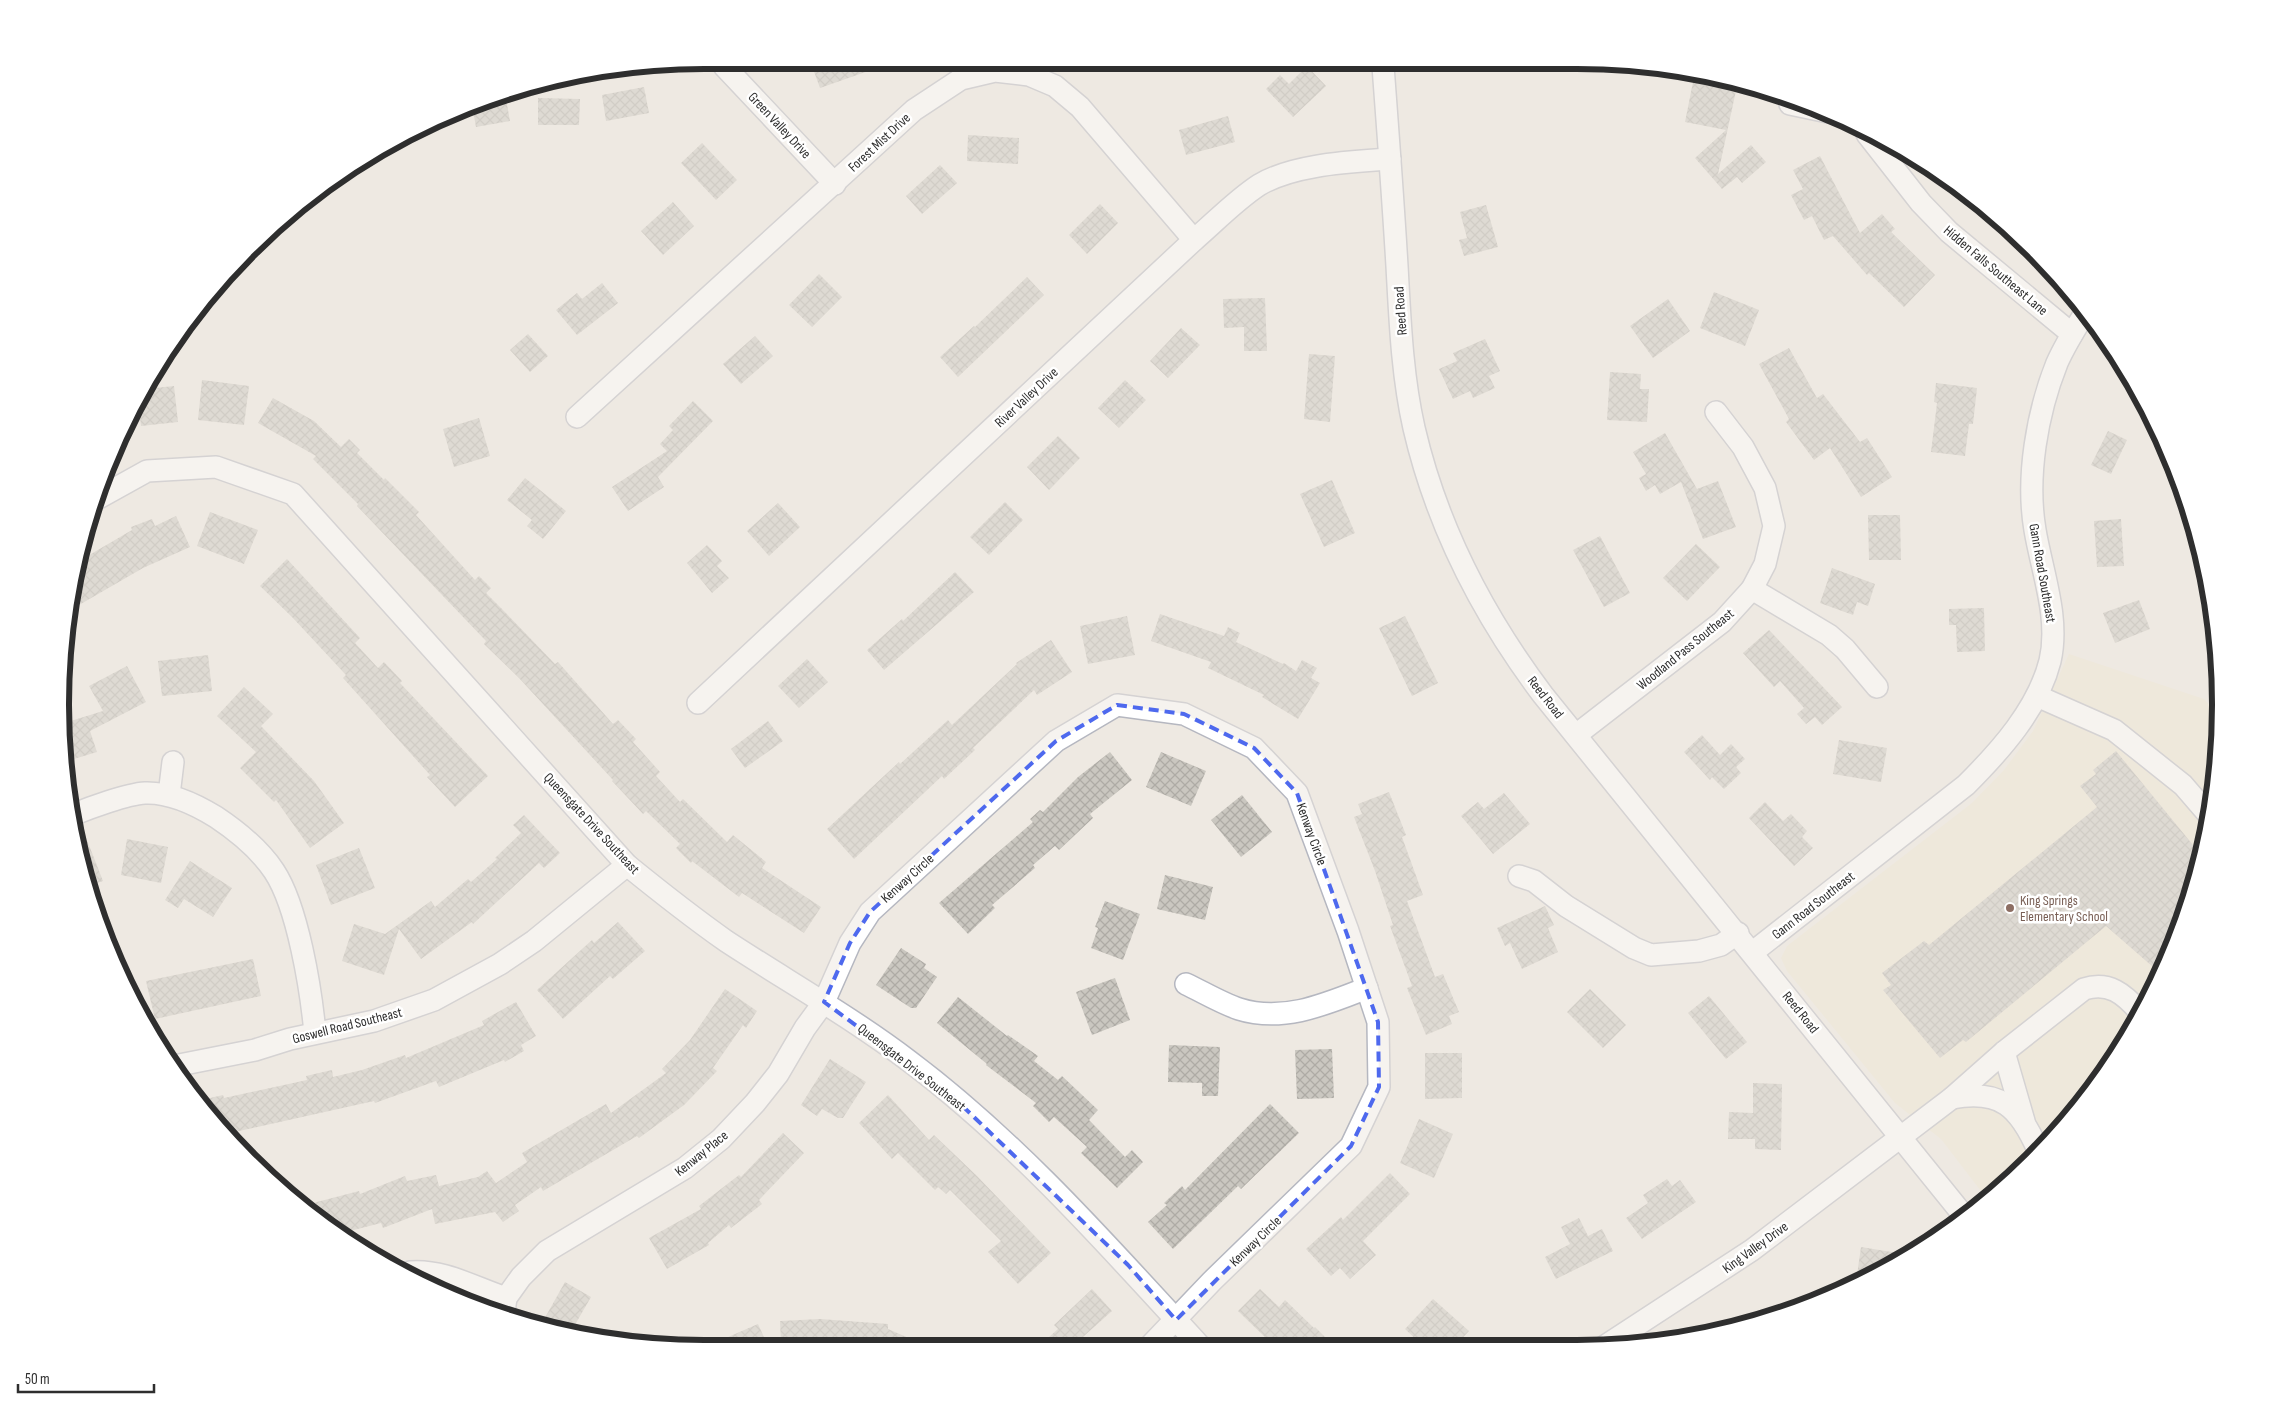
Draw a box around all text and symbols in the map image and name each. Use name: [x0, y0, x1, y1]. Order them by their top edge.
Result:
street label: Green Valley Drive: [745, 89, 815, 162]
street label: Forest Mist Drive: [845, 109, 914, 175]
street label: Hidden Falls Southeast Lane: [1940, 222, 2051, 319]
street label: Reed Road: [1390, 286, 1411, 336]
street label: River Valley Drive: [991, 364, 1062, 431]
street label: Gann Road Southeast: [2025, 522, 2060, 624]
street label: Woodland Pass Southeast: [1633, 605, 1737, 694]
street label: Reed Road: [1524, 673, 1567, 722]
street label: Queensgate Drive Southeast: [540, 769, 643, 878]
street label: Kenway Circle: [1292, 801, 1331, 868]
street label: Kenway Circle: [877, 850, 937, 907]
street label: Gann Road Southeast: [1769, 868, 1858, 943]
place label: King Springs Elementary School: [2020, 892, 2108, 925]
marker: King Springs Elementary School: [2004, 902, 2016, 914]
street label: Reed Road: [1779, 988, 1823, 1037]
street label: Goswell Road Southeast: [290, 1004, 404, 1047]
street label: Queensgate Drive Southeast: [854, 1020, 969, 1115]
street label: Kenway Place: [671, 1127, 731, 1180]
street label: Kenway Circle: [1226, 1213, 1285, 1270]
street label: King Valley Drive: [1719, 1218, 1791, 1277]
scale bar: [18, 1362, 154, 1394]
text: 50 m: [25, 1370, 50, 1389]

